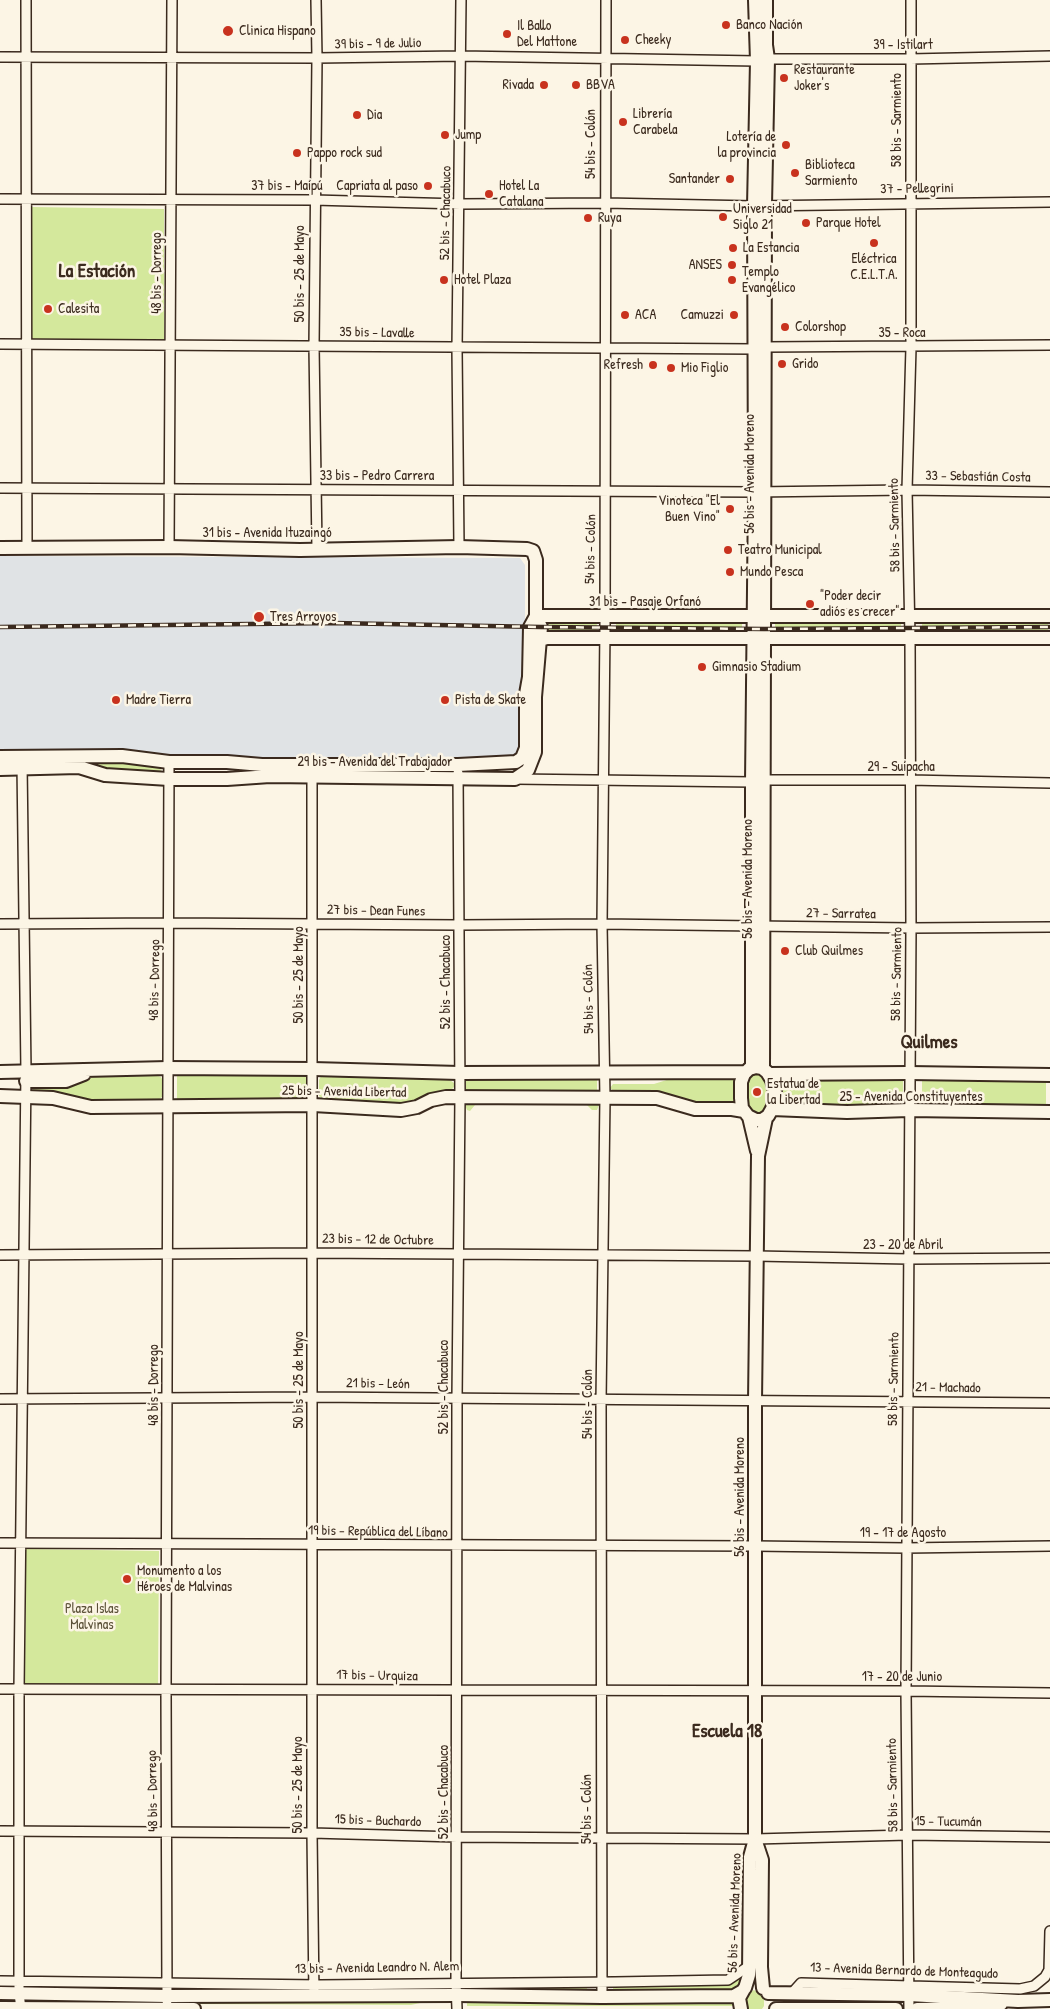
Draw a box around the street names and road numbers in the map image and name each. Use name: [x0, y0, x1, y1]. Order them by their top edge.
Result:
street label: 39 bis - 9 de Julio: [334, 35, 422, 53]
street label: 39 - Istilart: [873, 37, 933, 53]
street label: 58 bis - Sarmiento: [889, 73, 905, 167]
street label: 54 bis - Colón: [583, 109, 599, 179]
street label: 52 bis - Chacabuco: [437, 166, 455, 260]
street label: 37 bis - Maipú: [251, 178, 323, 194]
street label: 37 - Pellegrini: [880, 180, 954, 198]
street label: 50 bis - 25 de Mayo: [292, 225, 308, 323]
street label: 48 bis - Dorrego: [149, 232, 165, 314]
street label: 35 bis - Lavalle: [339, 324, 415, 342]
street label: 35 - Roca: [878, 325, 926, 341]
street label: 56 bis - Avenida Moreno: [742, 414, 758, 534]
street label: 33 bis - Pedro Carrera: [320, 468, 434, 484]
street label: 33 - Sebastián Costa: [925, 468, 1031, 486]
street label: 58 bis - Sarmiento: [886, 478, 904, 572]
street label: 54 bis - Colón: [582, 514, 600, 584]
street label: 31 bis - Avenida Ituzaingó: [202, 525, 332, 541]
street label: 31 bis - Pasaje Orfanó: [589, 594, 701, 610]
street label: 29 bis - Avenida del Trabajador: [298, 754, 452, 770]
street label: 29 - Suipacha: [867, 759, 935, 775]
street label: 56 bis - Avenida Moreno: [740, 819, 756, 939]
street label: 27 bis - Dean Funes: [327, 902, 425, 920]
street label: 27 - Sarratea: [806, 905, 876, 923]
street label: 50 bis - 25 de Mayo: [291, 926, 307, 1024]
street label: 58 bis - Sarmiento: [888, 927, 906, 1021]
street label: 52 bis - Chacabuco: [438, 935, 454, 1029]
street label: 48 bis - Dorrego: [146, 939, 164, 1021]
street label: 54 bis - Colón: [580, 964, 598, 1034]
street label: 25 bis - Avenida Libertad: [282, 1083, 406, 1101]
street label: 25 - Avenida Constituyentes: [839, 1089, 983, 1105]
street label: 23 bis - 12 de Octubre: [322, 1231, 434, 1249]
street label: 23 - 20 de Abril: [863, 1237, 943, 1253]
street label: 50 bis - 25 de Mayo: [291, 1331, 307, 1429]
street label: 58 bis - Sarmiento: [885, 1332, 903, 1426]
street label: 52 bis - Chacabuco: [436, 1340, 452, 1434]
street label: 48 bis - Dorrego: [146, 1344, 162, 1426]
street label: 54 bis - Colón: [580, 1369, 596, 1439]
street label: 21 bis - León: [346, 1375, 410, 1393]
street label: 21 - Machado: [915, 1379, 981, 1397]
street label: 56 bis - Avenida Moreno: [732, 1437, 748, 1557]
street label: 19 bis - República del Líbano: [308, 1522, 448, 1542]
street label: 19 - 17 de Agosto: [860, 1525, 946, 1541]
street label: 17 bis - Urquiza: [336, 1667, 418, 1685]
street label: 17 - 20 de Junio: [862, 1669, 942, 1685]
street label: 50 bis - 25 de Mayo: [290, 1736, 306, 1834]
street label: 58 bis - Sarmiento: [884, 1738, 902, 1832]
street label: 52 bis - Chacabuco: [436, 1745, 452, 1839]
street label: 48 bis - Dorrego: [144, 1750, 162, 1832]
street label: 54 bis - Colón: [579, 1774, 595, 1844]
street label: 15 bis - Buchardo: [334, 1811, 422, 1831]
street label: 15 - Tucumán: [914, 1813, 982, 1831]
street label: 56 bis - Avenida Moreno: [725, 1853, 745, 1973]
street label: 13 bis - Avenida Leandro N. Alem: [295, 1958, 459, 1978]
street label: 13 - Avenida Bernardo de Monteagudo: [810, 1959, 998, 1983]

